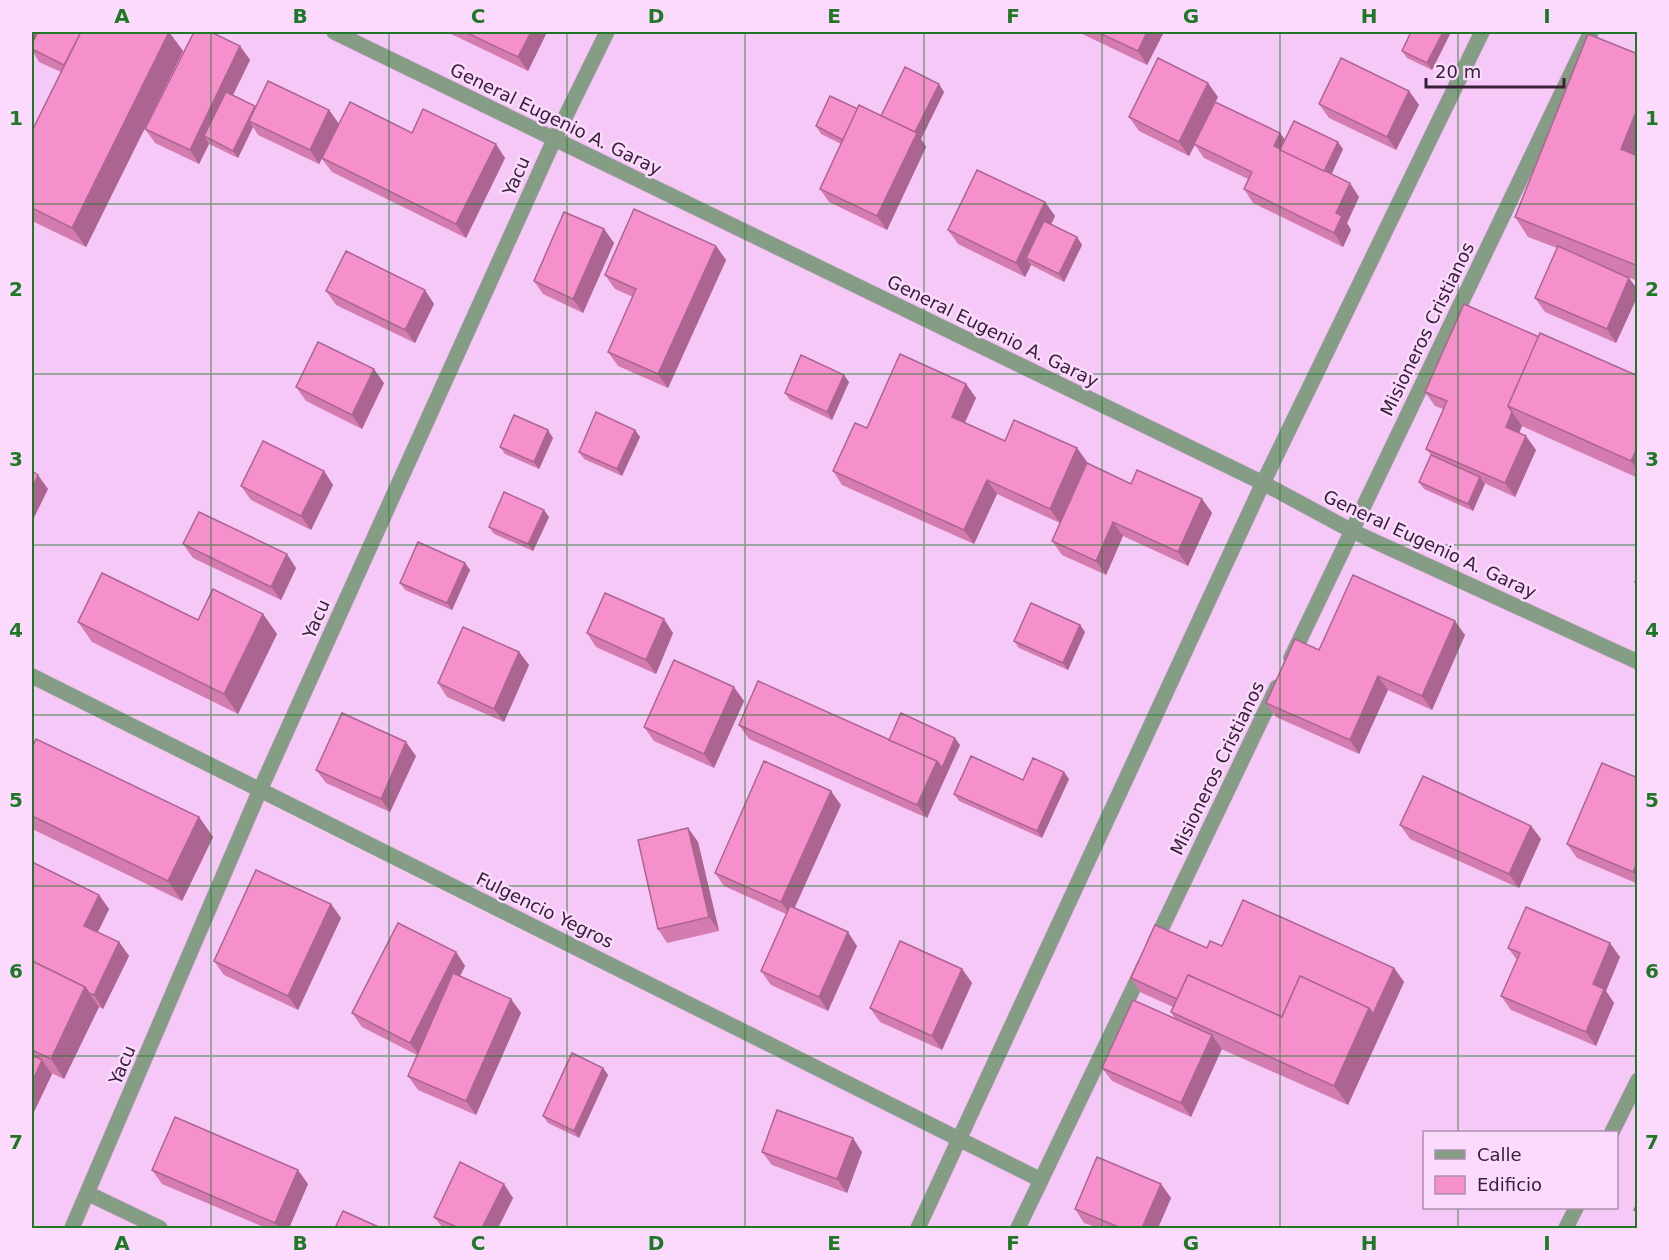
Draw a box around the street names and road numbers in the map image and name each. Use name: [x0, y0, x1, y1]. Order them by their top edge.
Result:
street label: General Eugenio A. Garay: [447, 59, 665, 180]
street label: Yacu: [498, 153, 534, 200]
street label: Misioneros Cristianos: [1376, 239, 1478, 419]
street label: General Eugenio A. Garay: [884, 271, 1102, 392]
street label: General Eugenio A. Garay: [1320, 485, 1540, 603]
street label: Yacu: [298, 596, 334, 643]
street label: Misioneros Cristianos: [1166, 678, 1268, 858]
street label: Fulgencio Yegros: [473, 868, 617, 952]
street label: Yacu: [104, 1042, 140, 1089]

